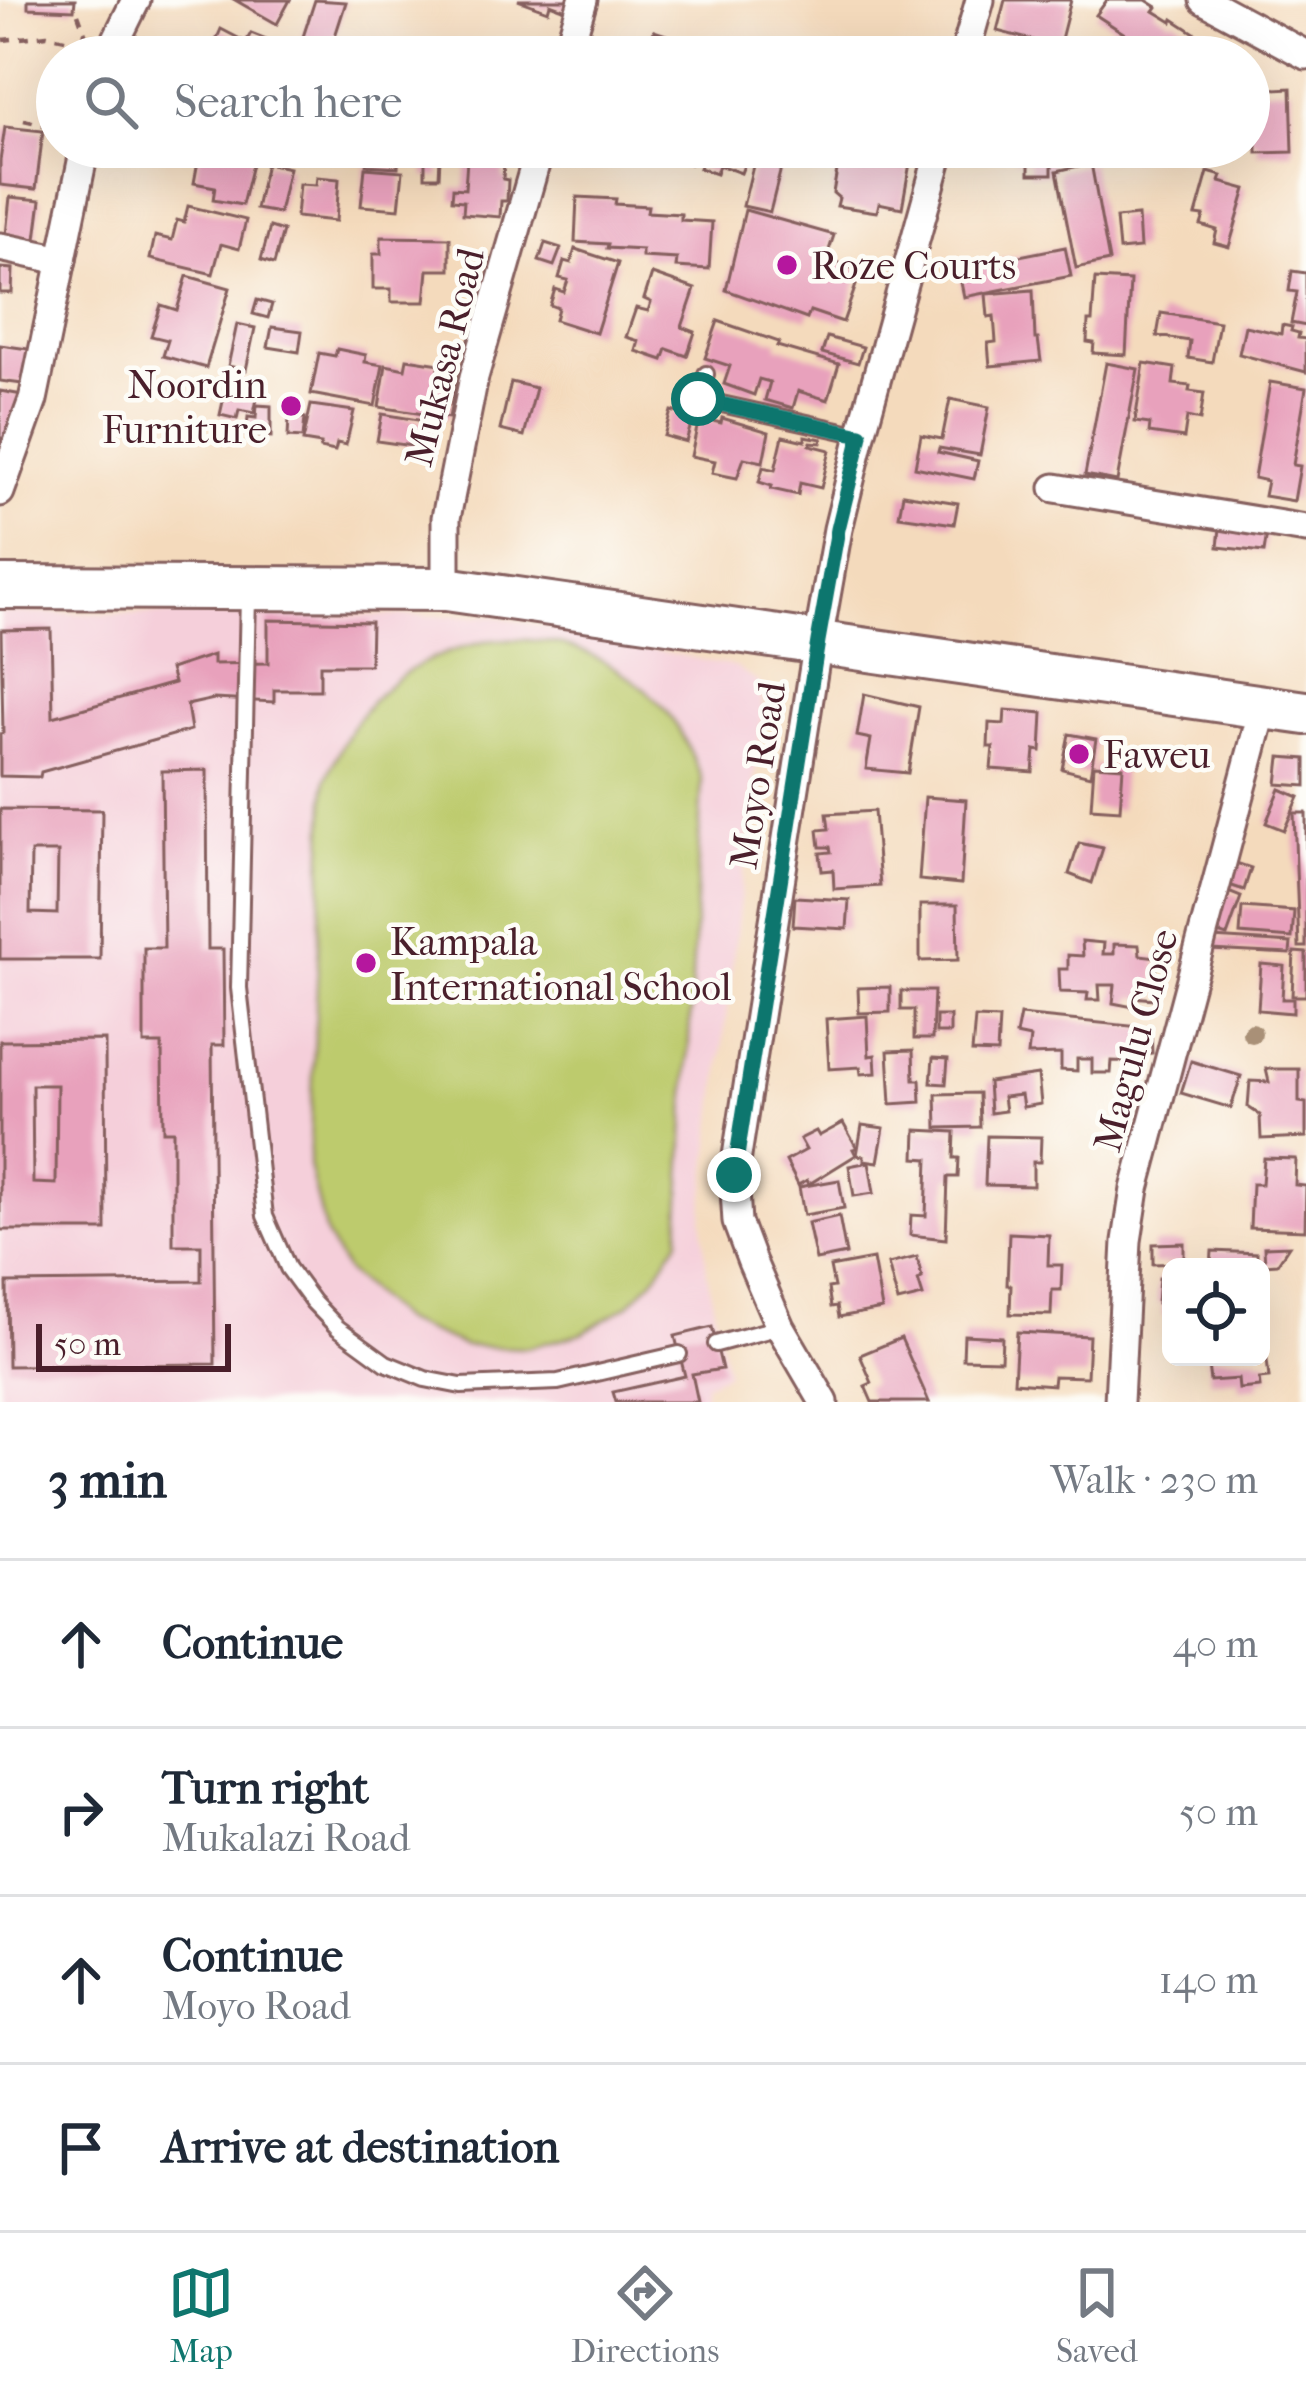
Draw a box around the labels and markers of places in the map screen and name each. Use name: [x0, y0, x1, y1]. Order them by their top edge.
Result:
place label: Roze Courts: [811, 243, 1016, 289]
marker: Roze Courts: [774, 252, 800, 278]
place label: Noordin Furniture: [102, 362, 267, 453]
marker: Noordin Furniture: [278, 393, 304, 419]
place label: Faweu: [1103, 732, 1210, 778]
marker: Faweu: [1066, 741, 1092, 767]
place label: Kampala International School: [390, 919, 732, 1010]
marker: Kampala International School: [353, 950, 379, 976]

